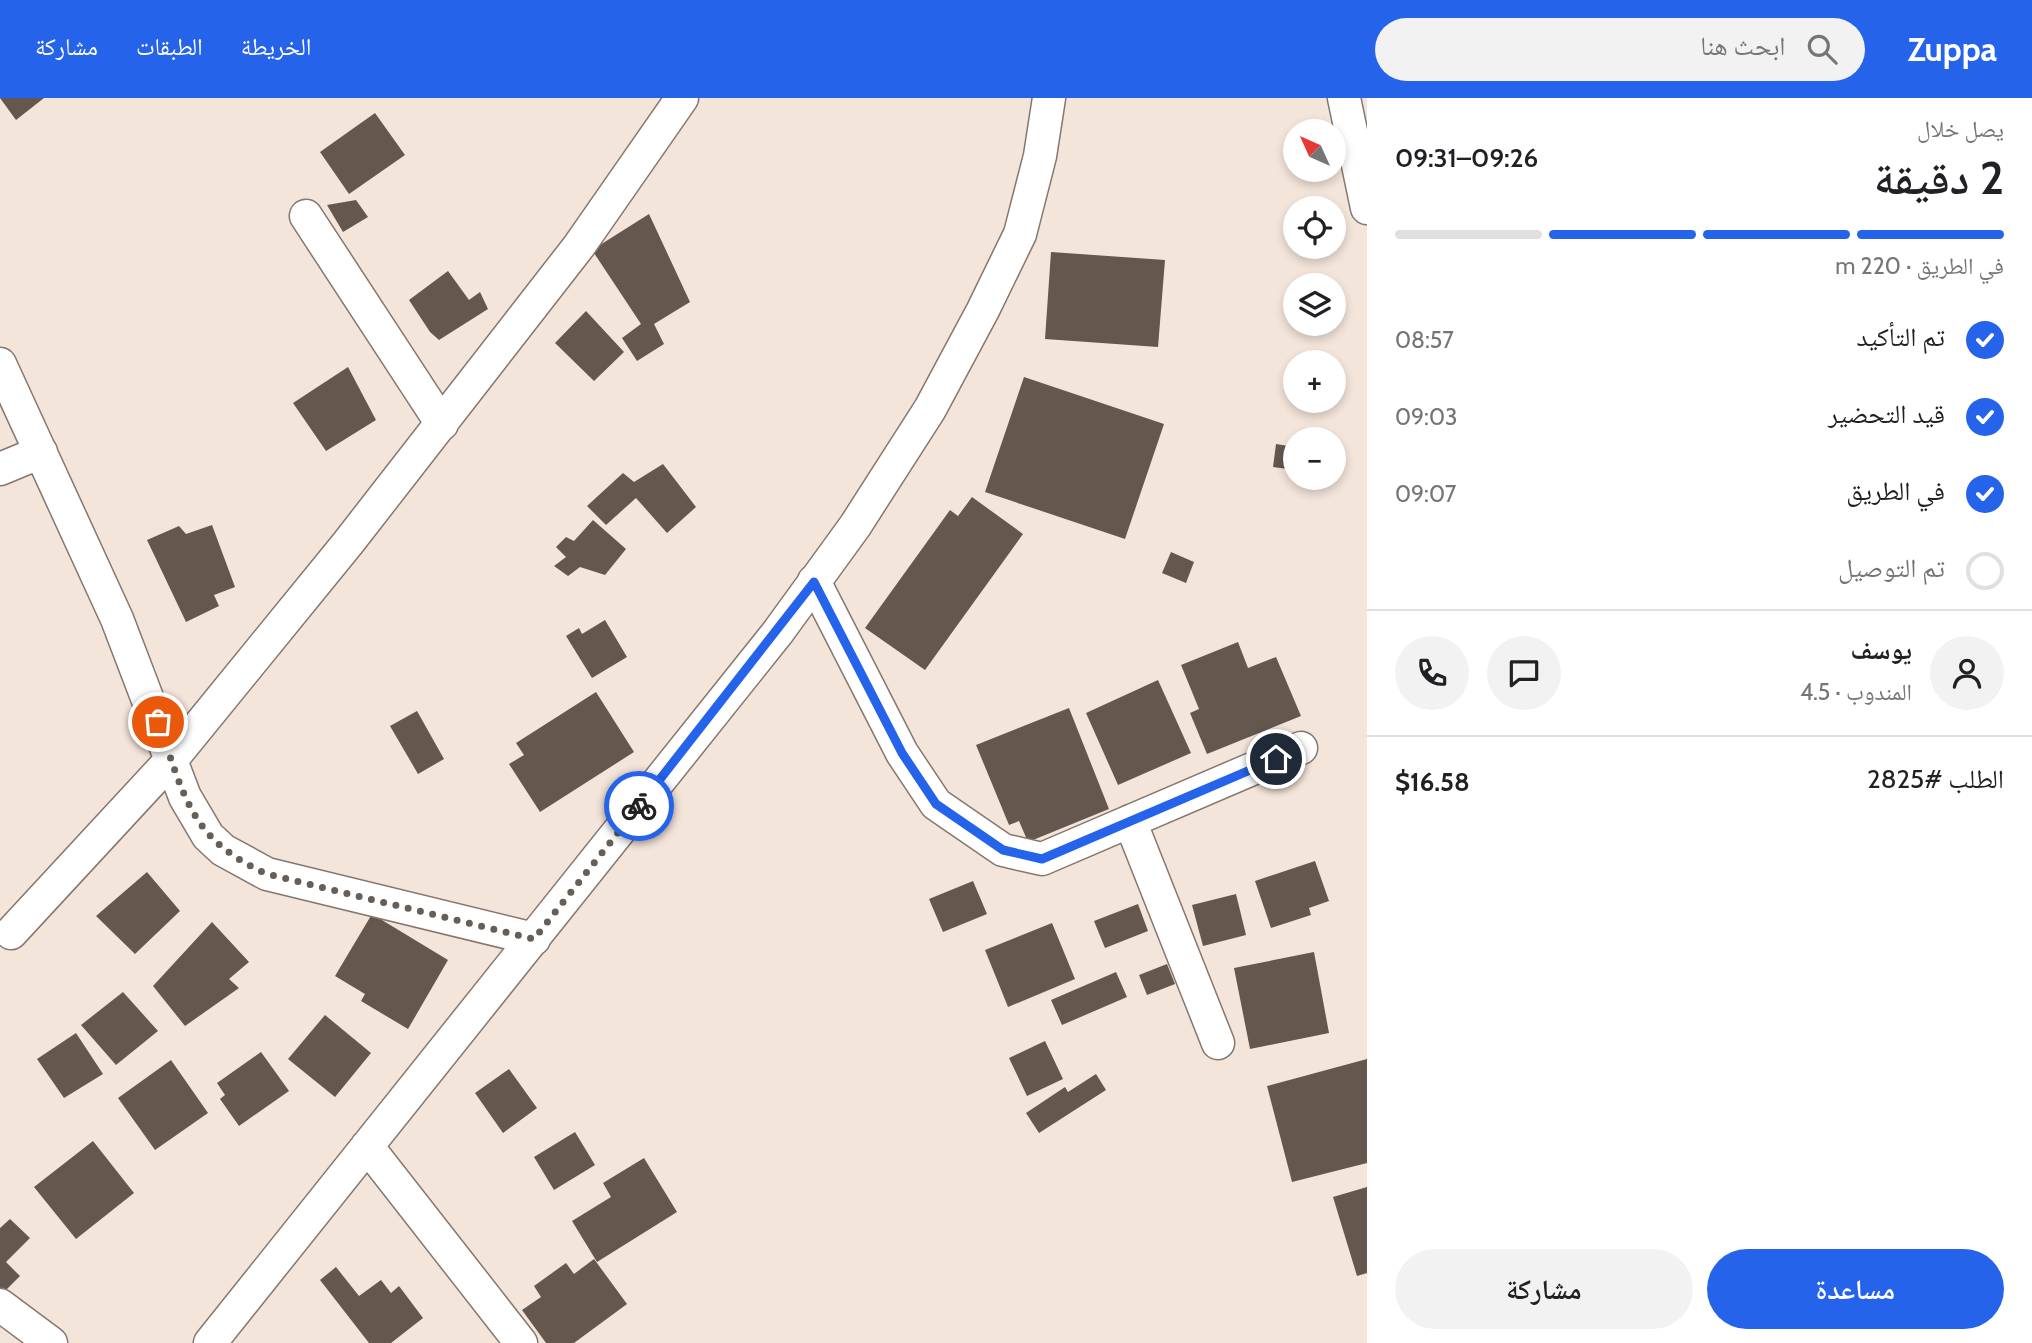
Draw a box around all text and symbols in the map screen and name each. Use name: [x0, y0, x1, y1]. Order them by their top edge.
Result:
search box: [1375, 18, 1865, 81]
text: Zuppa: [1907, 29, 1997, 69]
text: ابحث هنا: [1700, 30, 1785, 62]
icon: search: [1803, 30, 1841, 68]
text: مشاركة: [35, 32, 98, 61]
text: الطبقات: [136, 32, 203, 61]
text: الخريطة: [241, 32, 311, 61]
text: يصل خلال: [1917, 115, 2004, 143]
north arrow: [1283, 119, 1346, 182]
map controls: [1283, 119, 1346, 490]
text: 09:26–09:31: [1395, 142, 1538, 174]
text: 2 دقيقة: [1874, 150, 2004, 206]
button: locate: [1283, 196, 1346, 259]
text: في الطريق · 220 m: [1835, 252, 2004, 280]
button: layers: [1283, 273, 1346, 336]
text: تم التأكيد: [1856, 321, 1945, 353]
icon: check: [1966, 321, 2004, 359]
text: 08:57: [1395, 326, 1454, 354]
button: +: [1283, 350, 1346, 413]
text: قيد التحضير: [1828, 398, 1945, 430]
icon: check: [1966, 398, 2004, 436]
text: 09:03: [1395, 403, 1457, 431]
button: −: [1283, 427, 1346, 490]
text: في الطريق: [1846, 475, 1945, 507]
icon: check: [1966, 475, 2004, 513]
text: 09:07: [1395, 480, 1456, 508]
text: تم التوصيل: [1838, 552, 1945, 584]
text: يوسف: [1851, 634, 1912, 666]
button: phone: [1395, 636, 1469, 710]
button: chat: [1487, 636, 1561, 710]
button: person: [1930, 636, 2004, 710]
text: المندوب · 4.5: [1800, 678, 1912, 706]
pin: [128, 692, 188, 752]
icon: bag: [139, 703, 177, 741]
pin: [1246, 729, 1306, 789]
icon: home: [1257, 740, 1295, 778]
text: الطلب #2825: [1867, 763, 2004, 795]
text: $16.58: [1395, 766, 1470, 798]
courier: [604, 771, 674, 841]
icon: bike: [620, 787, 658, 825]
button: مشاركة: [1395, 1249, 1693, 1329]
button: مساعدة: [1707, 1249, 2004, 1329]

